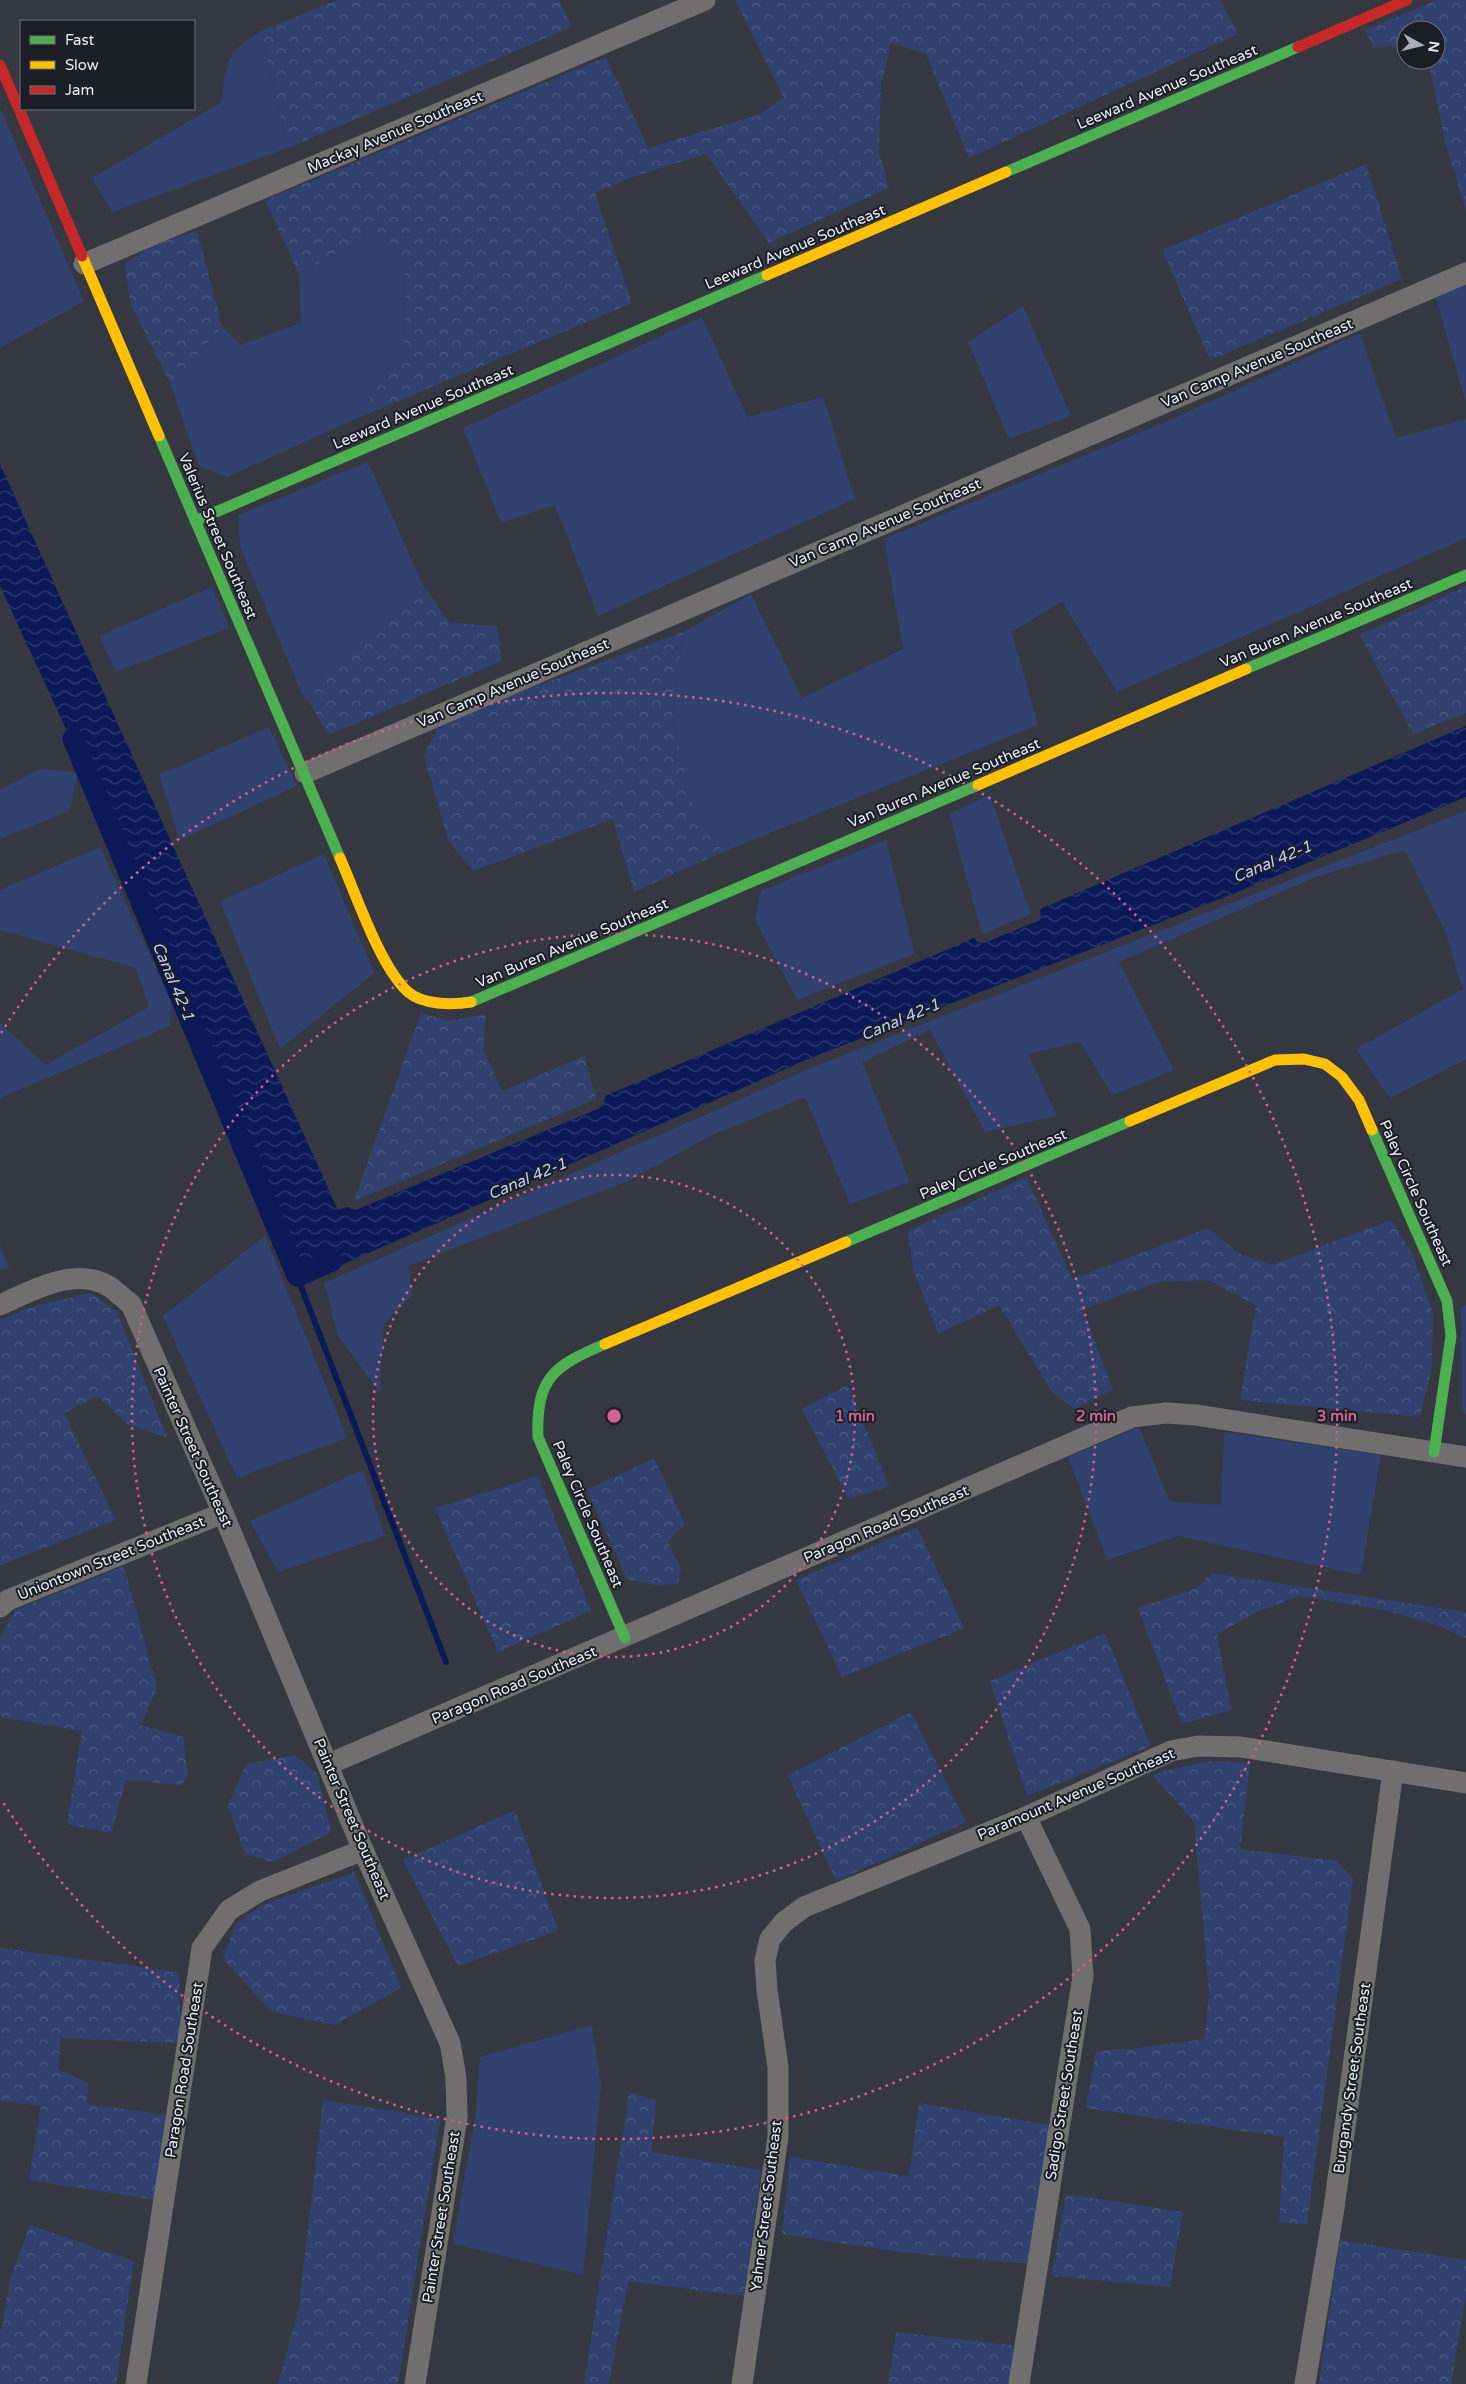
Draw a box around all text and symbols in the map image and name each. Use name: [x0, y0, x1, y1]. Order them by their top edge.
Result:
legend: [20, 20, 195, 110]
north arrow: [1396, 20, 1446, 70]
text: Fast: [65, 31, 95, 49]
text: N: [1424, 40, 1443, 53]
street label: Leeward Avenue Southeast: [1074, 41, 1260, 133]
text: Slow: [65, 56, 99, 74]
text: Jam: [65, 81, 94, 99]
street label: Mackay Avenue Southeast: [305, 87, 486, 177]
street label: Leeward Avenue Southeast: [702, 201, 888, 293]
street label: Van Camp Avenue Southeast: [1158, 314, 1356, 412]
street label: Leeward Avenue Southeast: [330, 361, 516, 453]
street label: Valerius Street Southeast: [175, 450, 261, 622]
street label: Van Camp Avenue Southeast: [786, 474, 984, 572]
street label: Van Buren Avenue Southeast: [1217, 574, 1415, 672]
street label: Van Camp Avenue Southeast: [414, 634, 612, 732]
street label: Van Buren Avenue Southeast: [845, 734, 1043, 832]
water label: Canal 42-1: [1230, 836, 1315, 887]
street label: Van Buren Avenue Southeast: [473, 894, 671, 992]
water label: Canal 42-1: [148, 939, 199, 1024]
water label: Canal 42-1: [858, 994, 943, 1045]
street label: Paley Circle Southeast: [1376, 1117, 1456, 1269]
street label: Paley Circle Southeast: [917, 1125, 1070, 1203]
water label: Canal 42-1: [485, 1153, 570, 1204]
street label: Painter Street Southeast: [149, 1364, 237, 1530]
centre of rings: [605, 1407, 623, 1425]
text: 1 min: [835, 1407, 875, 1425]
text: 2 min: [1076, 1407, 1116, 1425]
text: 3 min: [1317, 1407, 1357, 1425]
street label: Paley Circle Southeast: [549, 1438, 627, 1591]
street label: Paragon Road Southeast: [801, 1481, 972, 1567]
street label: Uniontown Street Southeast: [15, 1512, 208, 1604]
street label: Paragon Road Southeast: [429, 1642, 600, 1728]
street label: Painter Street Southeast: [310, 1736, 394, 1903]
street label: Paramount Avenue Southeast: [975, 1744, 1178, 1844]
street label: Paragon Road Southeast: [161, 1981, 207, 2159]
street label: Burgandy Street Southeast: [1330, 1981, 1374, 2174]
street label: Sadigo Street Southeast: [1042, 2008, 1086, 2181]
street label: Yahner Street Southeast: [747, 2119, 785, 2293]
street label: Painter Street Southeast: [419, 2130, 464, 2304]

